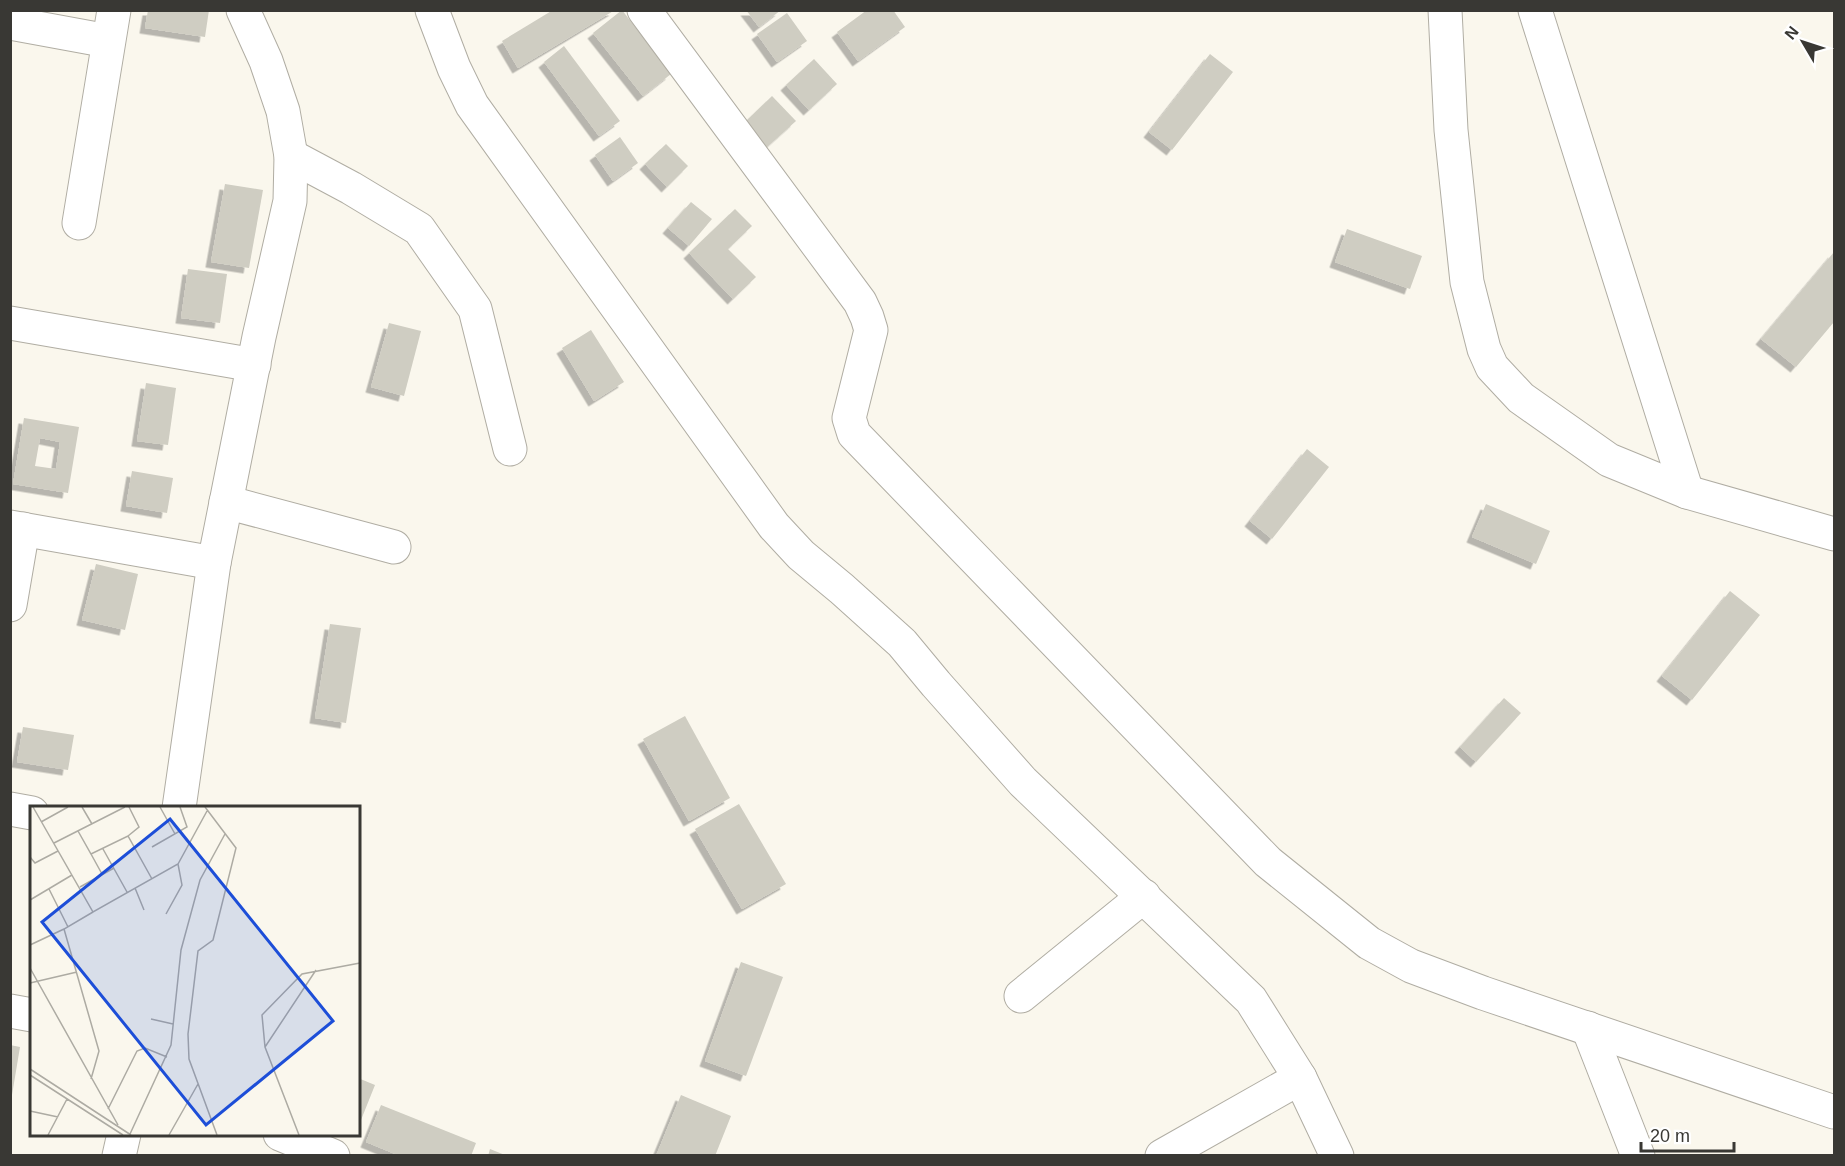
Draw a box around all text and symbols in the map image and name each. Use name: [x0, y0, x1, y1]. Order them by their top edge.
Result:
north arrow: [1773, 12, 1833, 72]
text: N: [1781, 23, 1802, 43]
inset map: [30, 806, 360, 1136]
scale bar: [1641, 1115, 1734, 1153]
text: 20 m: [1650, 1126, 1690, 1146]

